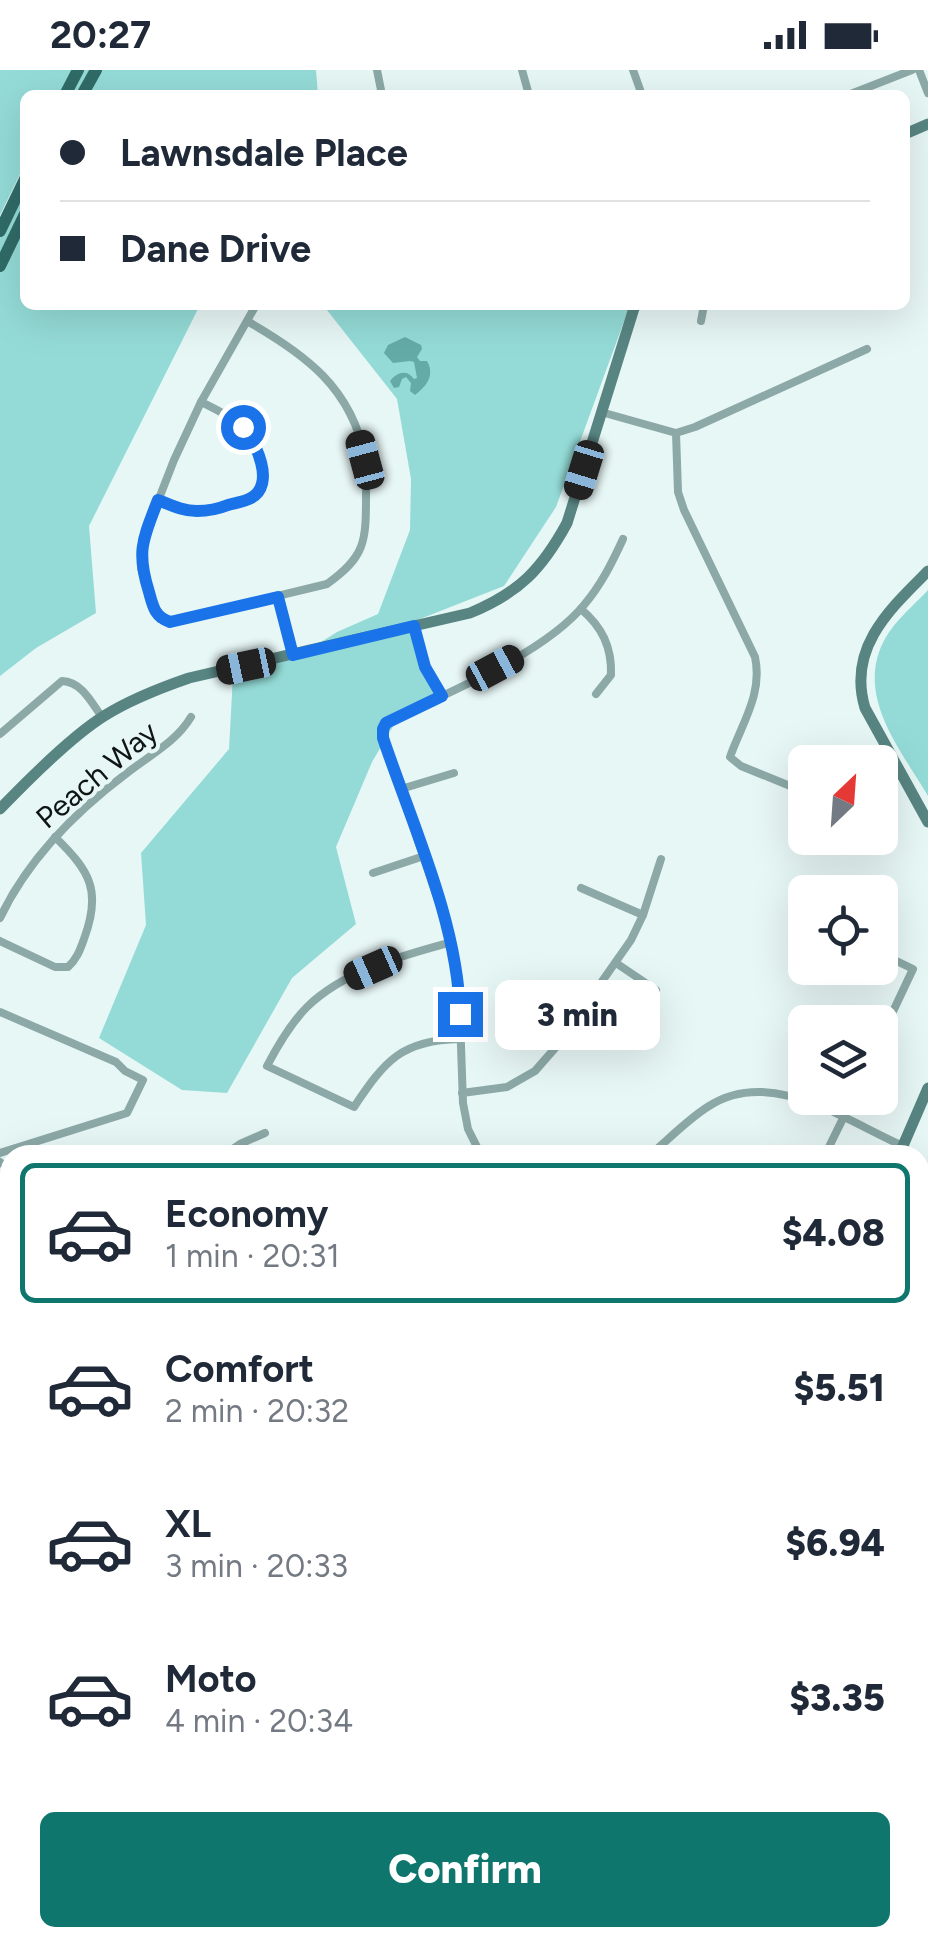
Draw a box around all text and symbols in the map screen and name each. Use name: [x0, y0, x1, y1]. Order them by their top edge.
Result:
text: 20:27: [50, 12, 151, 58]
text: Lawnsdale Place: [120, 130, 408, 176]
text: Dane Drive: [120, 226, 311, 272]
route start: [221, 405, 266, 450]
car: [343, 427, 387, 493]
car: [561, 437, 607, 503]
car: [461, 641, 529, 695]
car: [214, 645, 278, 687]
street label: Peach Way: [28, 713, 165, 836]
north arrow: [788, 745, 898, 855]
map controls: [788, 745, 898, 1115]
button: locate: [788, 875, 898, 985]
car: [339, 942, 407, 994]
callout: 3 min: [495, 979, 660, 1049]
route end: [438, 992, 483, 1037]
text: 3 min: [537, 996, 618, 1034]
button: layers: [788, 1005, 898, 1115]
icon: car: [45, 1188, 135, 1278]
text: Economy: [165, 1191, 328, 1237]
text: $4.08: [782, 1210, 885, 1256]
text: 1 min · 20:31: [165, 1237, 340, 1275]
icon: car: [45, 1343, 135, 1433]
text: Comfort: [165, 1346, 314, 1392]
text: $5.51: [793, 1365, 885, 1411]
text: 2 min · 20:32: [165, 1392, 349, 1430]
icon: car: [45, 1498, 135, 1588]
text: XL: [165, 1501, 211, 1547]
text: $6.94: [785, 1520, 885, 1566]
text: 3 min · 20:33: [165, 1547, 348, 1585]
icon: car: [45, 1653, 135, 1743]
text: Moto: [165, 1656, 257, 1702]
text: $3.35: [789, 1675, 885, 1721]
text: 4 min · 20:34: [165, 1702, 353, 1740]
button: Confirm: [40, 1812, 890, 1927]

